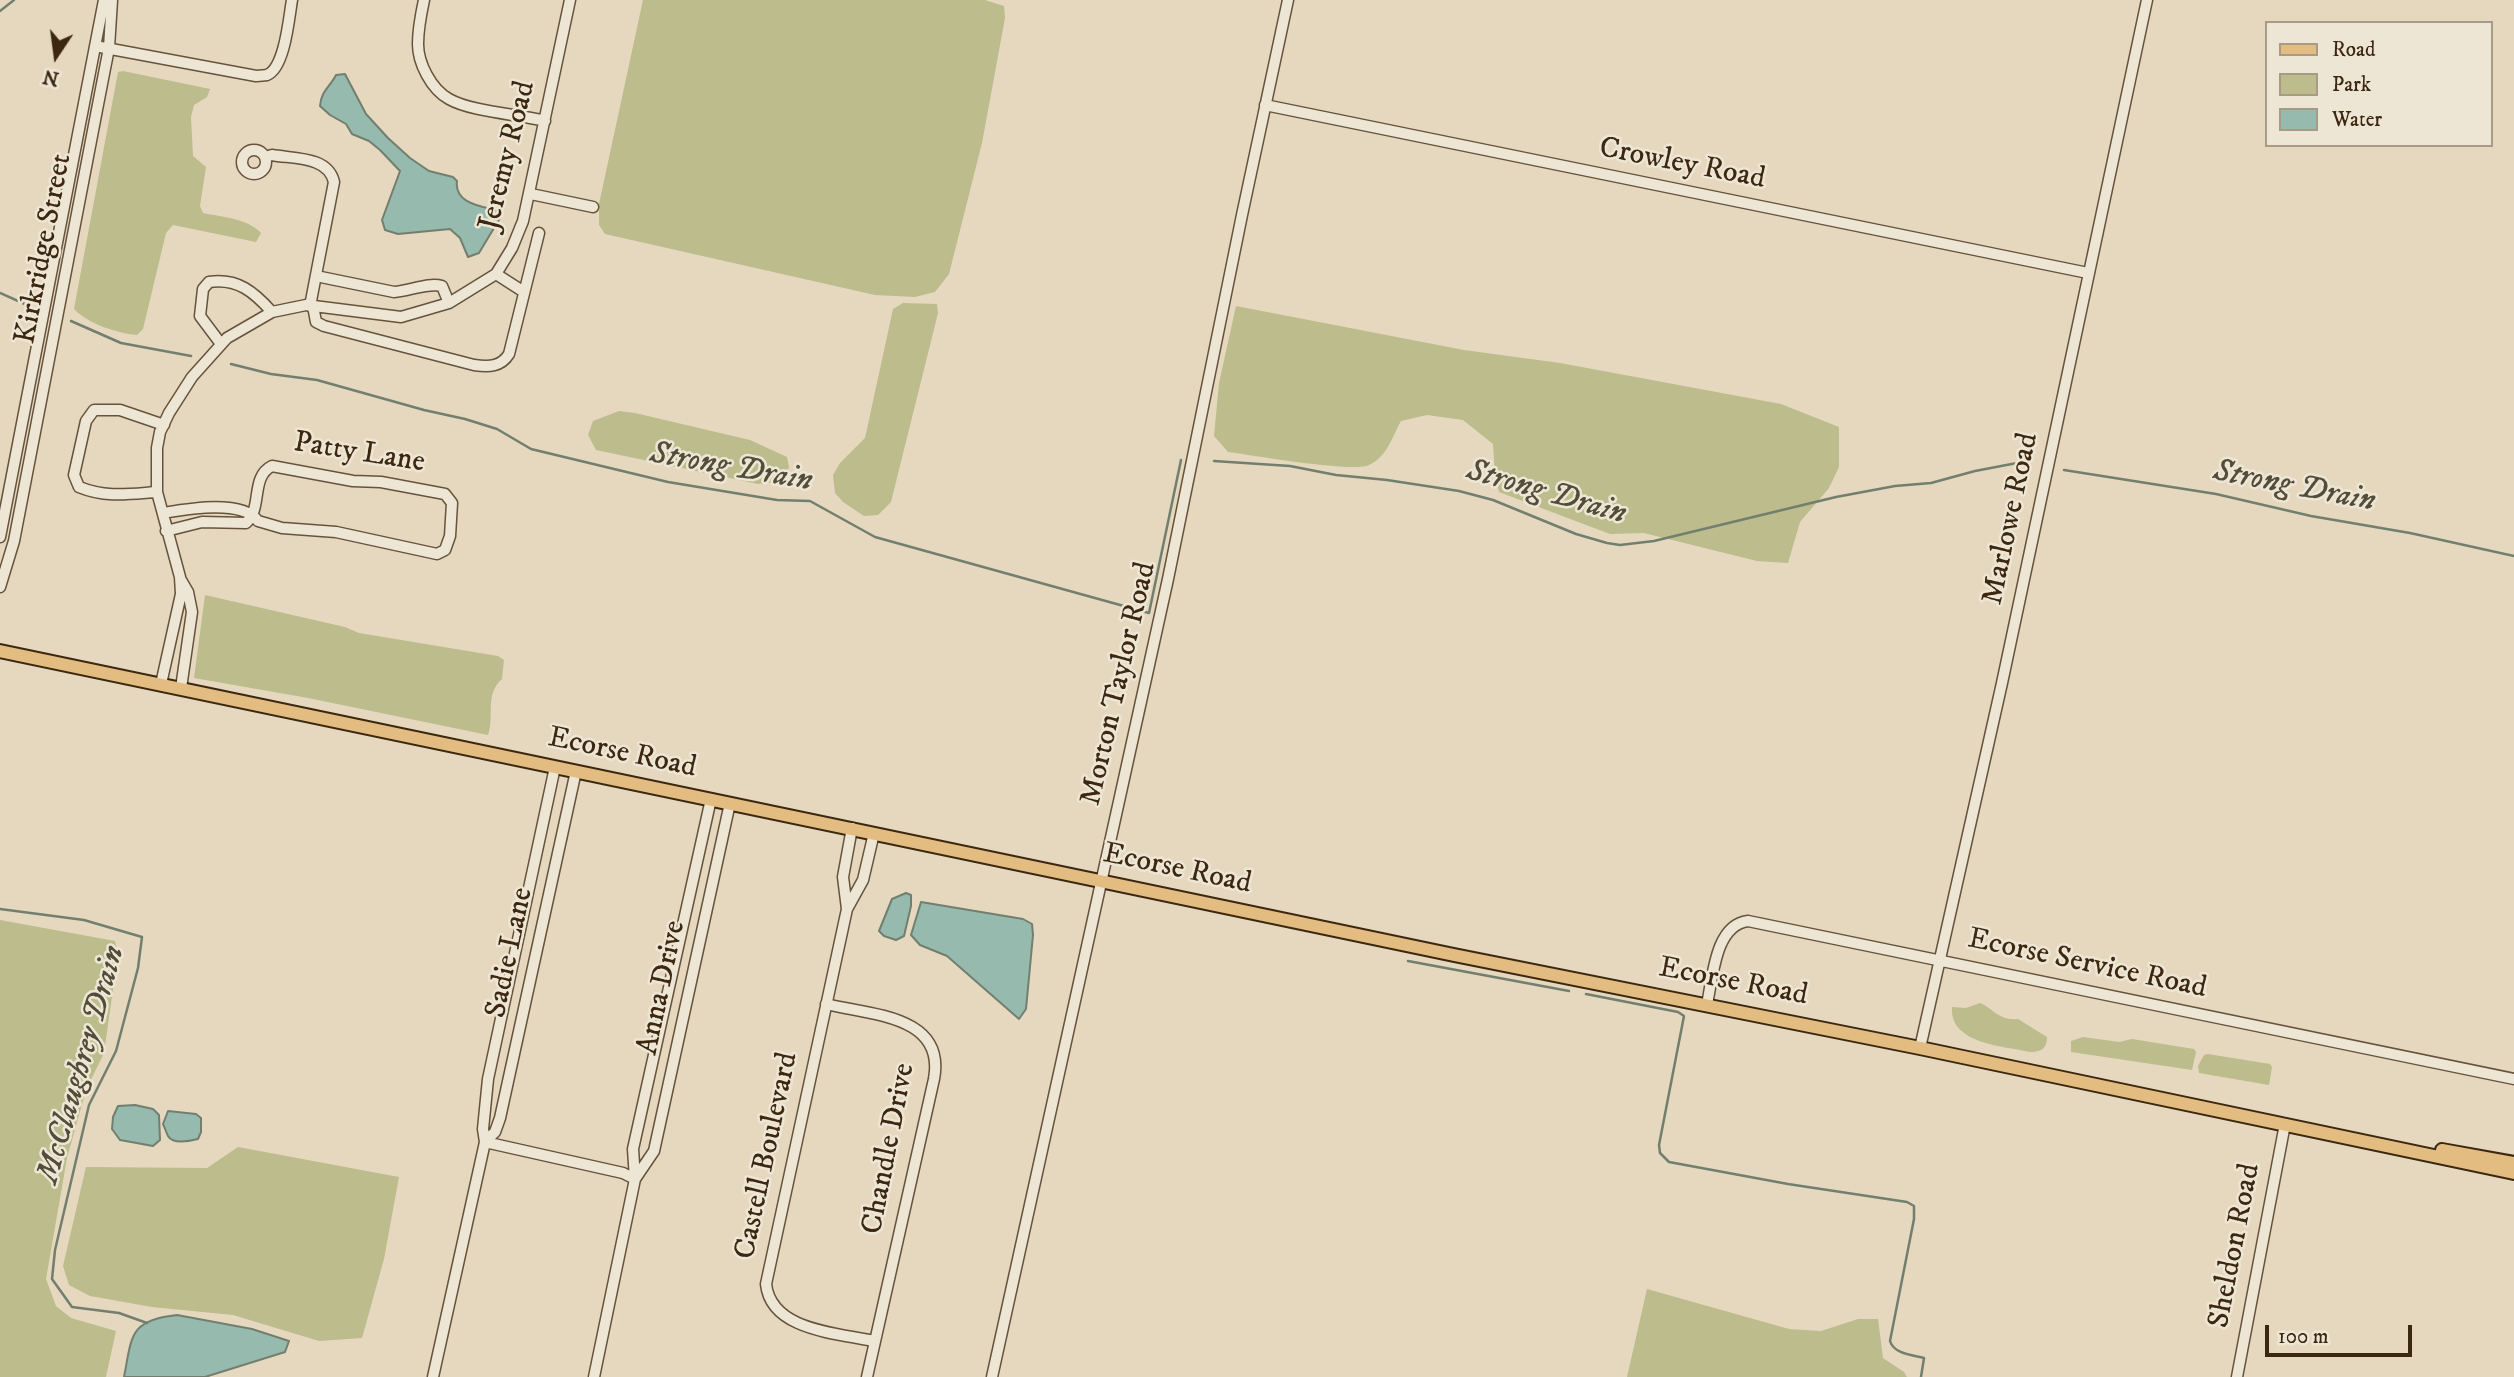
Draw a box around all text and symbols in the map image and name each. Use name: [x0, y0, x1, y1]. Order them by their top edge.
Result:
north arrow: [21, 21, 91, 91]
legend: [2266, 21, 2493, 147]
text: Road: [2332, 37, 2376, 63]
text: N: [41, 64, 61, 90]
text: Park: [2332, 72, 2371, 98]
street label: Jeremy Road: [473, 78, 545, 234]
text: Water: [2332, 107, 2382, 133]
street label: Crowley Road: [1596, 131, 1768, 199]
street label: Kirkridge Street: [9, 151, 81, 347]
street label: Patty Lane: [291, 426, 427, 482]
street label: Marlowe Road: [1976, 430, 2048, 608]
water label: Strong Drain: [647, 436, 815, 502]
water label: Strong Drain: [1462, 453, 1630, 535]
water label: Strong Drain: [2210, 453, 2378, 523]
street label: Morton Taylor Road: [1075, 559, 1165, 809]
street label: Ecorse Road: [545, 721, 699, 787]
street label: Ecorse Road: [1100, 837, 1254, 903]
street label: Sadie Lane: [480, 885, 542, 1021]
street label: Anna Drive: [631, 918, 695, 1058]
street label: Ecorse Service Road: [1964, 922, 2210, 1008]
water label: McClaughrey Drain: [31, 942, 135, 1188]
street label: Ecorse Road: [1656, 951, 1810, 1015]
street label: Castell Boulevard: [729, 1049, 807, 1263]
street label: Chandle Drive: [856, 1060, 924, 1238]
street label: Sheldon Road: [2202, 1161, 2270, 1331]
scale bar: [2269, 1310, 2416, 1354]
text: 100 m: [2278, 1324, 2329, 1350]

